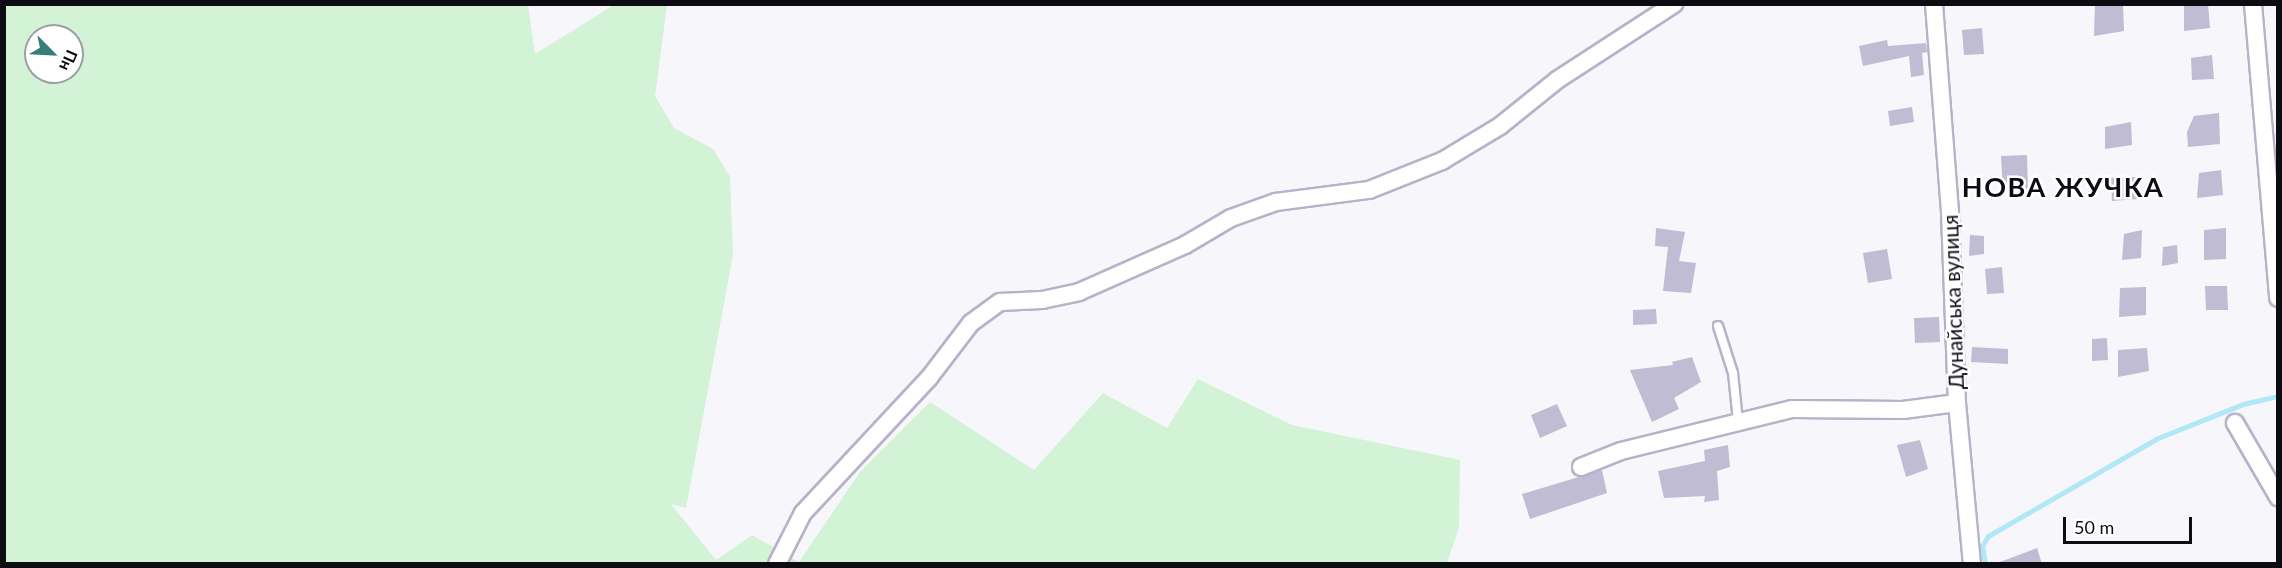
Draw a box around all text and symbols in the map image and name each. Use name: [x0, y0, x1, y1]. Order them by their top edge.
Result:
north arrow: [24, 24, 84, 84]
text: Пн: [56, 47, 82, 74]
district label: НОВА ЖУЧКА: [1962, 171, 2164, 203]
street label: Дунайська вулиця: [1937, 214, 1969, 390]
scale bar: [2066, 505, 2195, 543]
text: 50 m: [2074, 516, 2114, 538]

